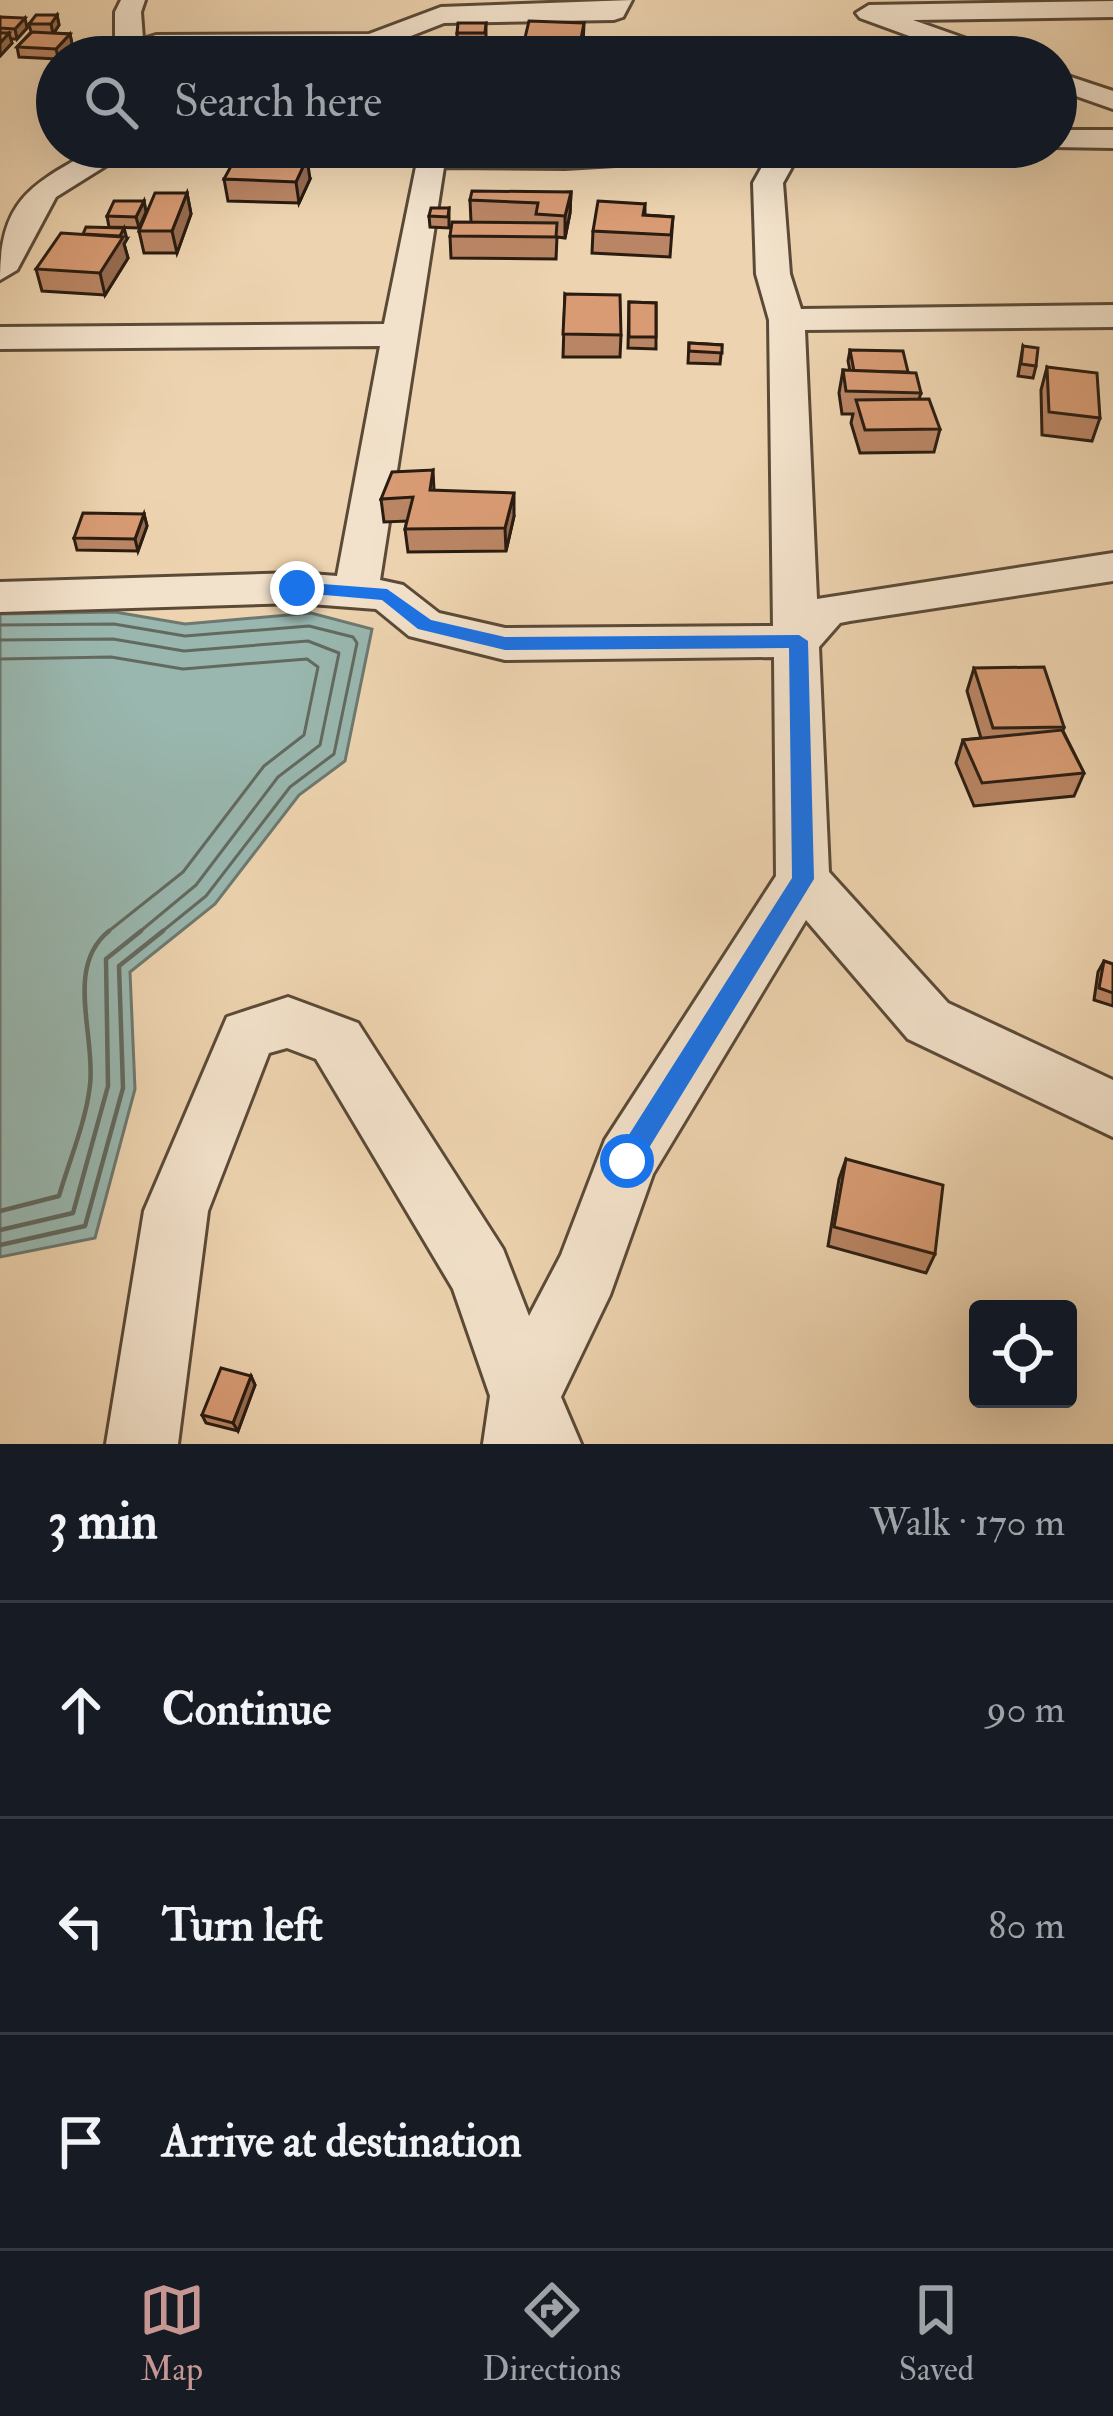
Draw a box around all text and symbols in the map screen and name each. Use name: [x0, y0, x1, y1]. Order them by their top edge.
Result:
search box: [36, 36, 1077, 168]
icon: search: [78, 69, 144, 135]
text: Search here: [174, 74, 382, 130]
route end: [270, 561, 324, 615]
route start: [600, 1134, 654, 1188]
map controls: [969, 1300, 1077, 1408]
button: locate: [969, 1300, 1077, 1408]
text: 3 min: [48, 1490, 158, 1554]
text: Walk · 170 m: [870, 1498, 1065, 1547]
icon: ahead: [48, 1677, 114, 1743]
text: Continue: [162, 1682, 331, 1738]
text: 90 m: [987, 1685, 1065, 1734]
icon: left: [48, 1893, 114, 1959]
text: Turn left: [162, 1898, 323, 1954]
text: 80 m: [988, 1901, 1065, 1950]
icon: arrive: [48, 2109, 114, 2175]
text: Arrive at destination: [162, 2114, 522, 2170]
tab: Map: [139, 2277, 205, 2390]
tab: Directions: [483, 2277, 621, 2390]
tab: Saved: [899, 2277, 974, 2390]

